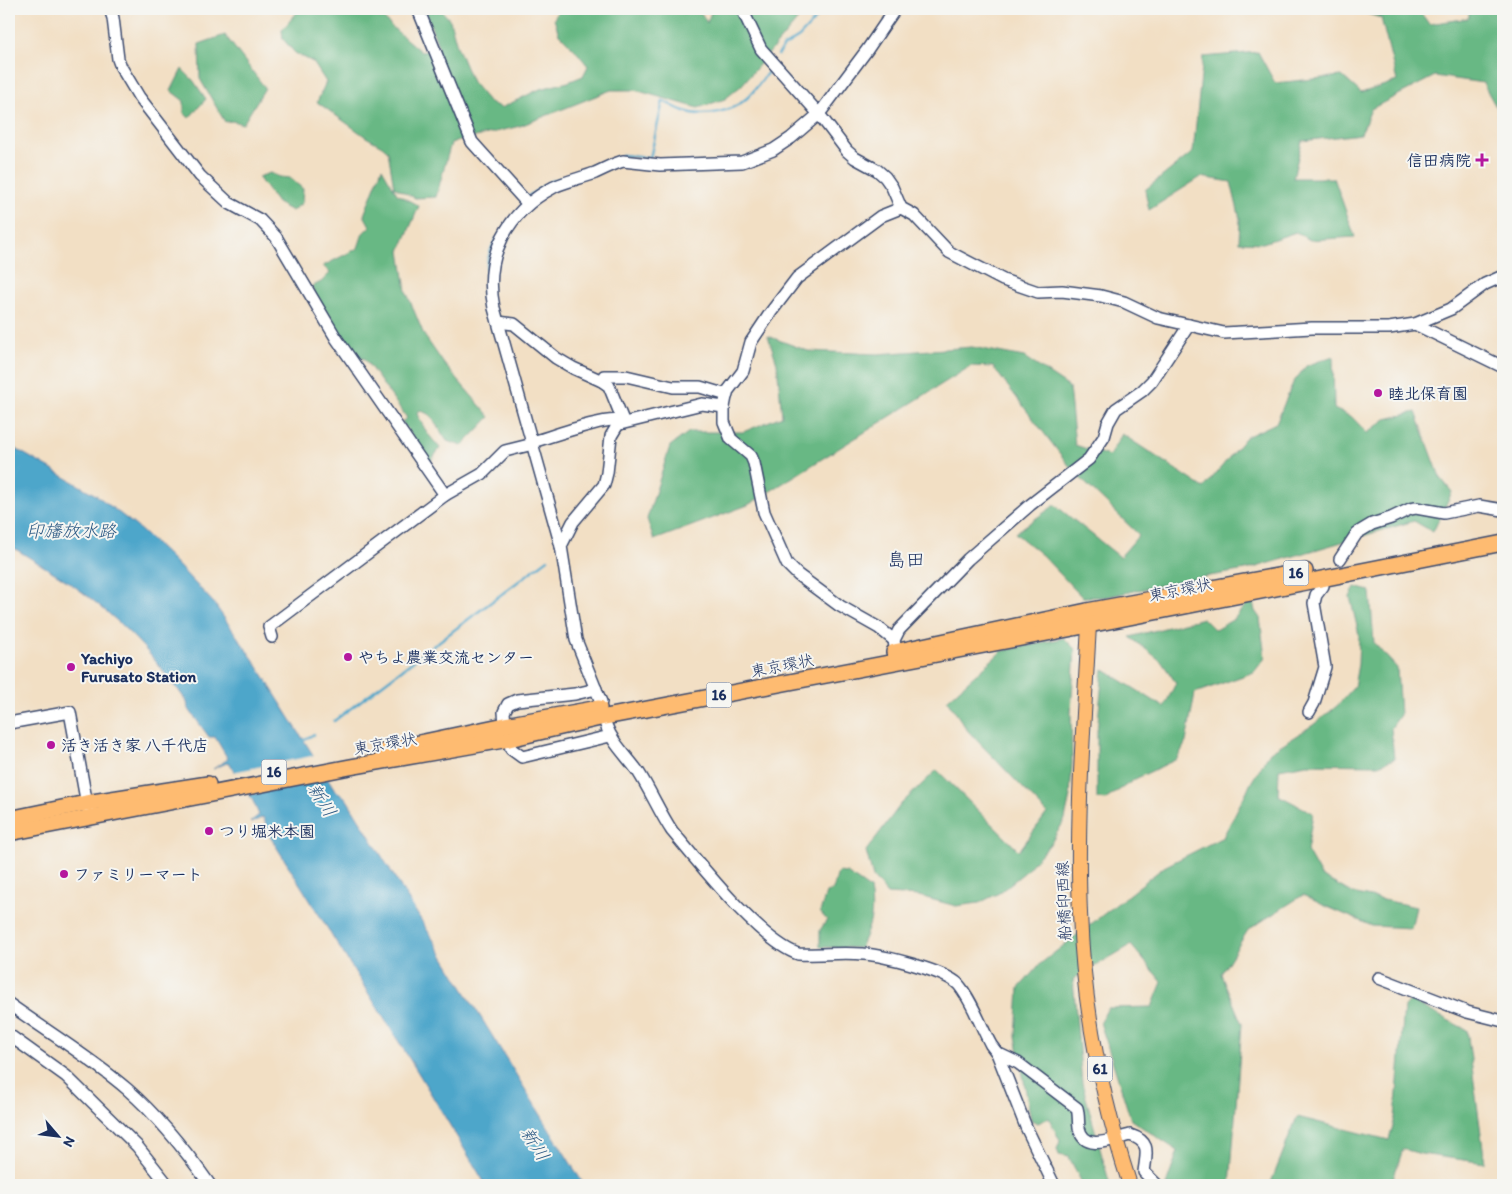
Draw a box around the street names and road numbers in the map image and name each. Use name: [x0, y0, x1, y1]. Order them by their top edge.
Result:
road number: 16: [1284, 560, 1308, 586]
street label: 東京環状: [1147, 574, 1213, 605]
street label: 東京環状: [749, 650, 815, 681]
road number: 16: [706, 682, 732, 708]
street label: 東京環状: [352, 729, 418, 758]
road number: 16: [262, 760, 286, 784]
street label: 船橋印西線: [1053, 861, 1074, 941]
road number: 61: [1088, 1056, 1112, 1082]

